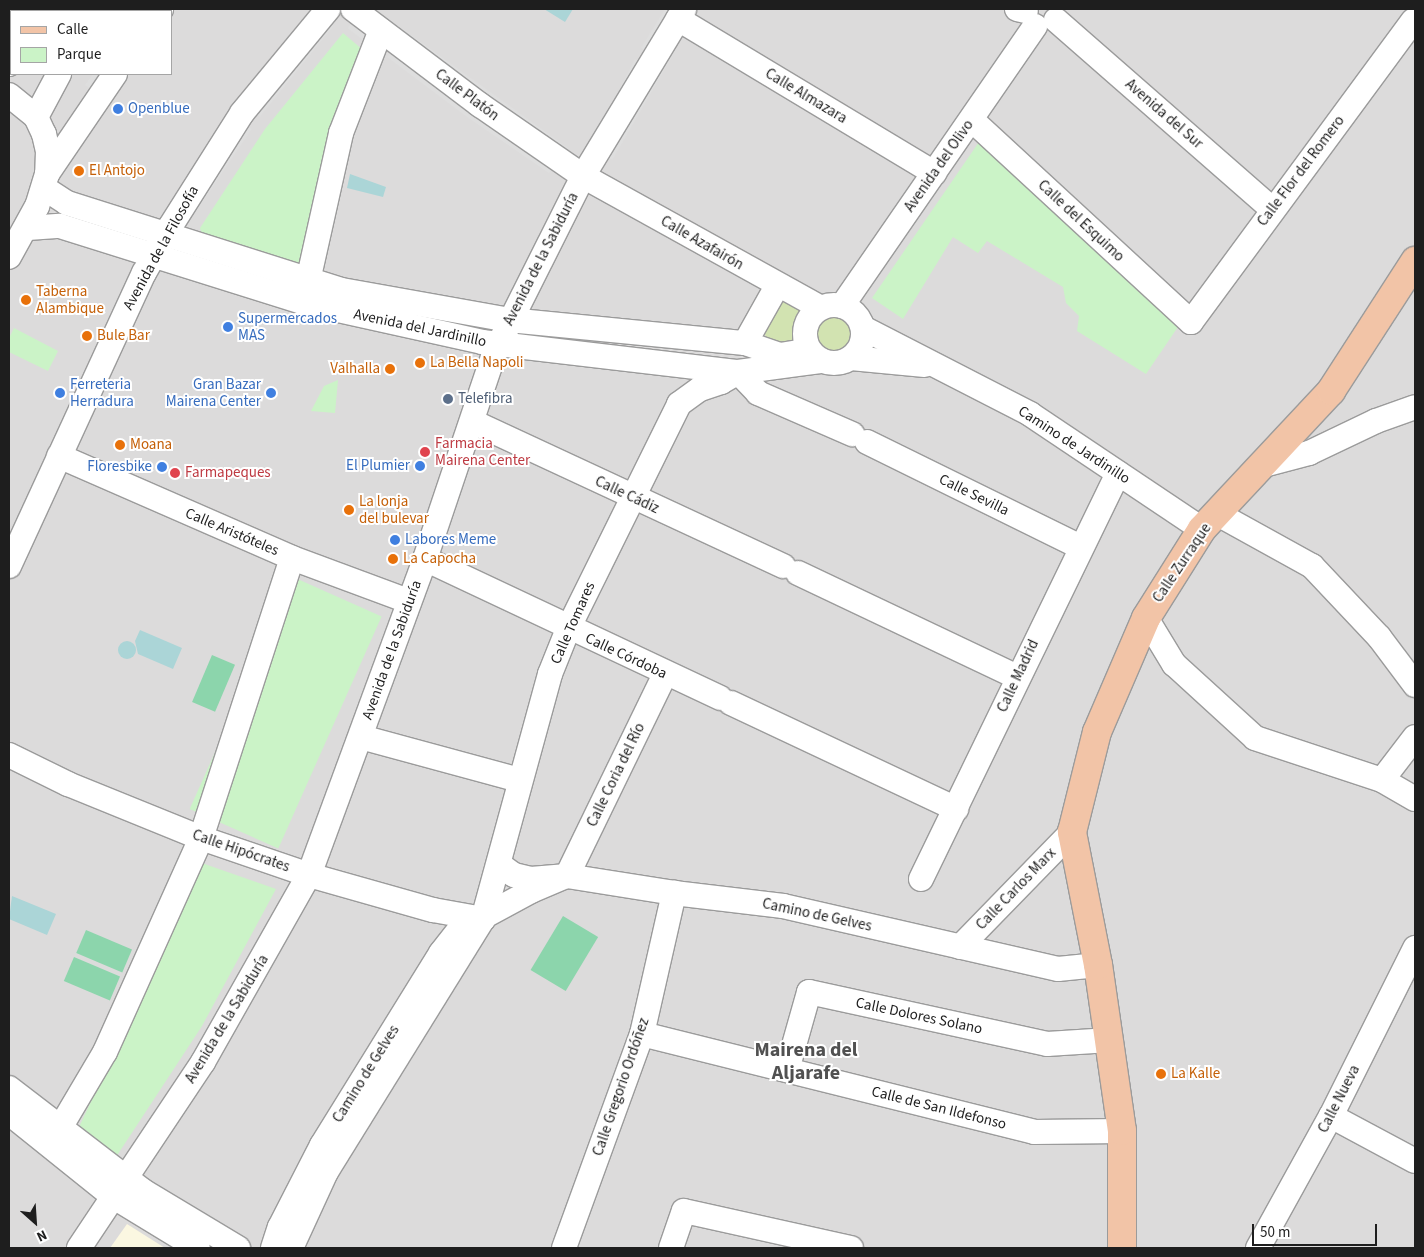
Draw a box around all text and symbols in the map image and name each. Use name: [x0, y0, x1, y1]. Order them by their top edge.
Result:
legend: [10, 10, 172, 75]
text: Calle: [57, 19, 88, 40]
text: Parque: [57, 44, 101, 65]
street label: Calle Platón: [432, 65, 502, 125]
street label: Calle Almazara: [762, 65, 850, 127]
street label: Avenida del Sur: [1121, 75, 1207, 153]
place label: Openblue: [128, 100, 190, 118]
marker: Openblue: [112, 103, 124, 115]
street label: Calle Flor del Romero: [1254, 112, 1348, 230]
street label: Avenida del Olivo: [901, 116, 977, 216]
place label: El Antojo: [89, 162, 145, 180]
marker: El Antojo: [73, 165, 85, 177]
street label: Calle del Esquimo: [1034, 176, 1128, 266]
street label: Avenida de la Filosofía: [119, 183, 203, 313]
street label: Avenida de la Sabiduría: [500, 189, 582, 329]
street label: Calle Azafairón: [657, 212, 747, 274]
place label: Taberna Alambique: [36, 282, 104, 317]
marker: Taberna Alambique: [20, 294, 32, 306]
street label: Avenida del Jardinillo: [352, 305, 488, 351]
place label: Supermercados MAS: [238, 309, 337, 344]
marker: Supermercados MAS: [222, 321, 234, 333]
place label: Bule Bar: [97, 327, 150, 345]
marker: Bule Bar: [81, 330, 93, 342]
place label: La Bella Napoli: [430, 354, 524, 372]
marker: La Bella Napoli: [414, 357, 426, 369]
place label: Valhalla: [330, 360, 380, 378]
marker: Valhalla: [384, 363, 396, 375]
place label: Ferreteria Herradura: [70, 375, 134, 410]
place label: Gran Bazar Mairena Center: [166, 375, 261, 410]
marker: Ferreteria Herradura: [54, 387, 66, 399]
marker: Gran Bazar Mairena Center: [265, 387, 277, 399]
place label: Telefibra: [458, 390, 512, 408]
marker: Telefibra: [442, 393, 454, 405]
street label: Camino de Jardinillo: [1015, 402, 1133, 488]
place label: Farmacia Mairena Center: [435, 434, 530, 469]
place label: Moana: [130, 436, 172, 454]
marker: Moana: [114, 439, 126, 451]
marker: Farmacia Mairena Center: [419, 446, 431, 458]
place label: El Plumier: [346, 457, 410, 475]
place label: Floresbike: [87, 458, 152, 476]
marker: El Plumier: [414, 460, 426, 472]
marker: Floresbike: [156, 461, 168, 473]
place label: Farmapeques: [185, 464, 271, 482]
marker: Farmapeques: [169, 467, 181, 479]
street label: Calle Sevilla: [936, 470, 1012, 520]
street label: Calle Cádiz: [592, 472, 662, 518]
place label: La lonja del bulevar: [359, 492, 429, 527]
street label: Calle Aristóteles: [183, 504, 281, 560]
marker: La lonja del bulevar: [343, 504, 355, 516]
street label: Calle Zurraque: [1149, 520, 1215, 606]
place label: Labores Meme: [405, 531, 496, 549]
marker: Labores Meme: [389, 534, 401, 546]
place label: La Capocha: [403, 550, 476, 568]
marker: La Capocha: [387, 553, 399, 565]
street label: Avenida de la Sabiduría: [358, 578, 426, 722]
street label: Calle Tomares: [547, 579, 599, 667]
street label: Calle Córdoba: [582, 629, 670, 683]
street label: Calle Madrid: [993, 637, 1043, 715]
street label: Calle Coria del Río: [583, 720, 649, 830]
street label: Calle Hipócrates: [190, 826, 292, 876]
street label: Calle Carlos Marx: [972, 844, 1060, 934]
street label: Camino de Gelves: [761, 895, 873, 935]
street label: Avenida de la Sabiduría: [181, 951, 273, 1087]
street label: Calle Dolores Solano: [854, 994, 984, 1038]
street label: Calle Gregorio Ordóñez: [589, 1016, 653, 1158]
street label: Camino de Gelves: [329, 1022, 403, 1126]
district label: Mairena del Aljarafe: [755, 1039, 857, 1086]
street label: Calle Nueva: [1314, 1062, 1364, 1136]
place label: La Kalle: [1171, 1065, 1220, 1083]
marker: La Kalle: [1155, 1068, 1167, 1080]
street label: Calle de San Ildefonso: [870, 1083, 1008, 1133]
north arrow: [10, 1197, 60, 1247]
scale bar: [1254, 1214, 1379, 1246]
text: 50 m: [1260, 1222, 1290, 1243]
text: N: [33, 1224, 50, 1247]

